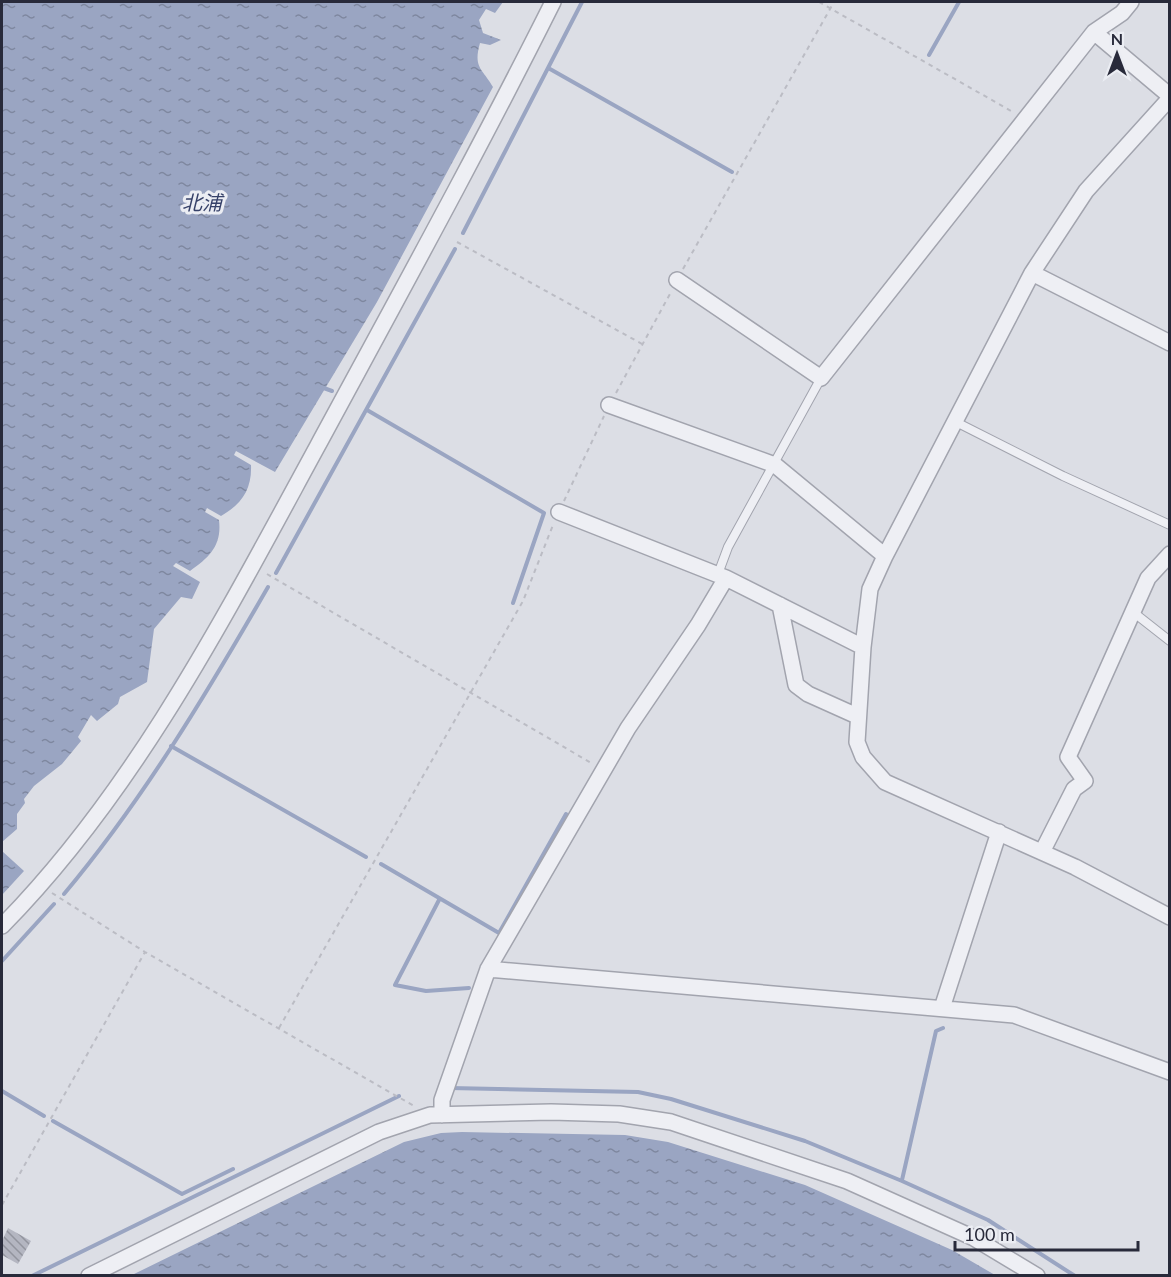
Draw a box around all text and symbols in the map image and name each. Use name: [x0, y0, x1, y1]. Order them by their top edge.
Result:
north arrow: [1087, 24, 1147, 84]
text: N: [1111, 29, 1123, 48]
water label: 北浦: [182, 190, 225, 214]
scale bar: [955, 1214, 1138, 1252]
text: 100 m: [964, 1223, 1015, 1245]

